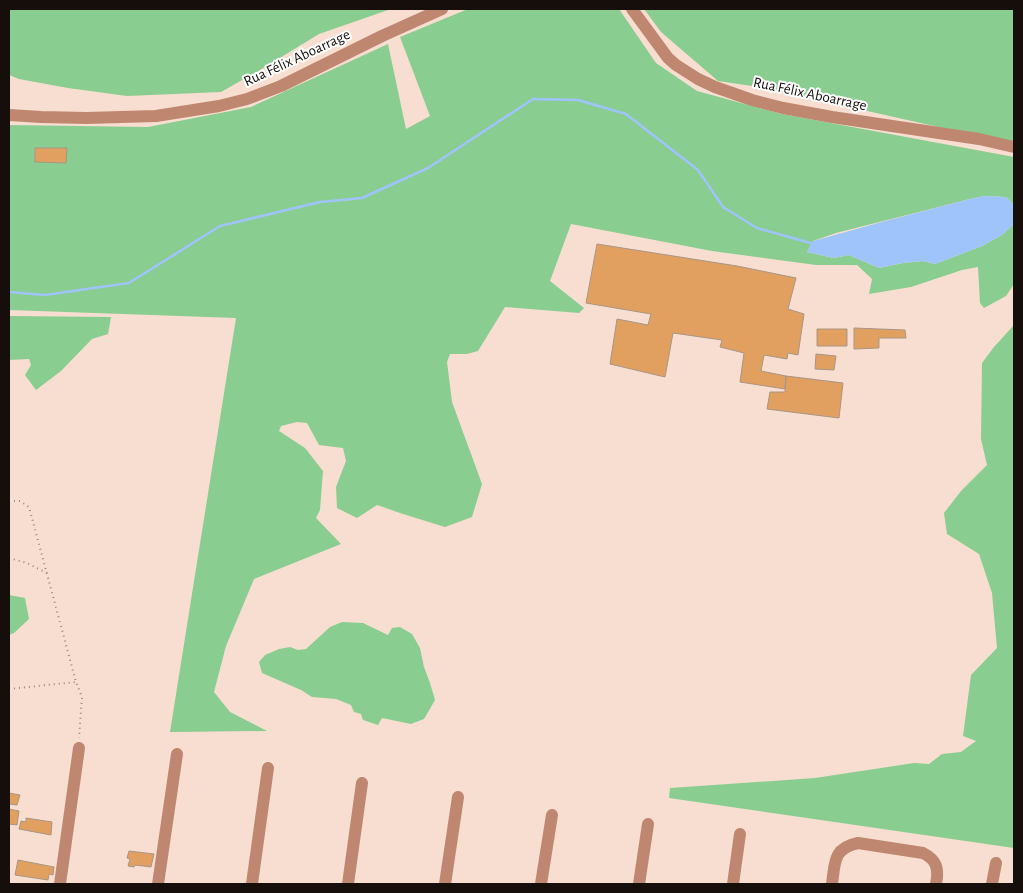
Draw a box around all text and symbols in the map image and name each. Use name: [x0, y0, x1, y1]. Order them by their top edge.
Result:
street label: Rua Félix Aboarrage: [241, 27, 353, 89]
street label: Rua Félix Aboarrage: [752, 75, 868, 113]

